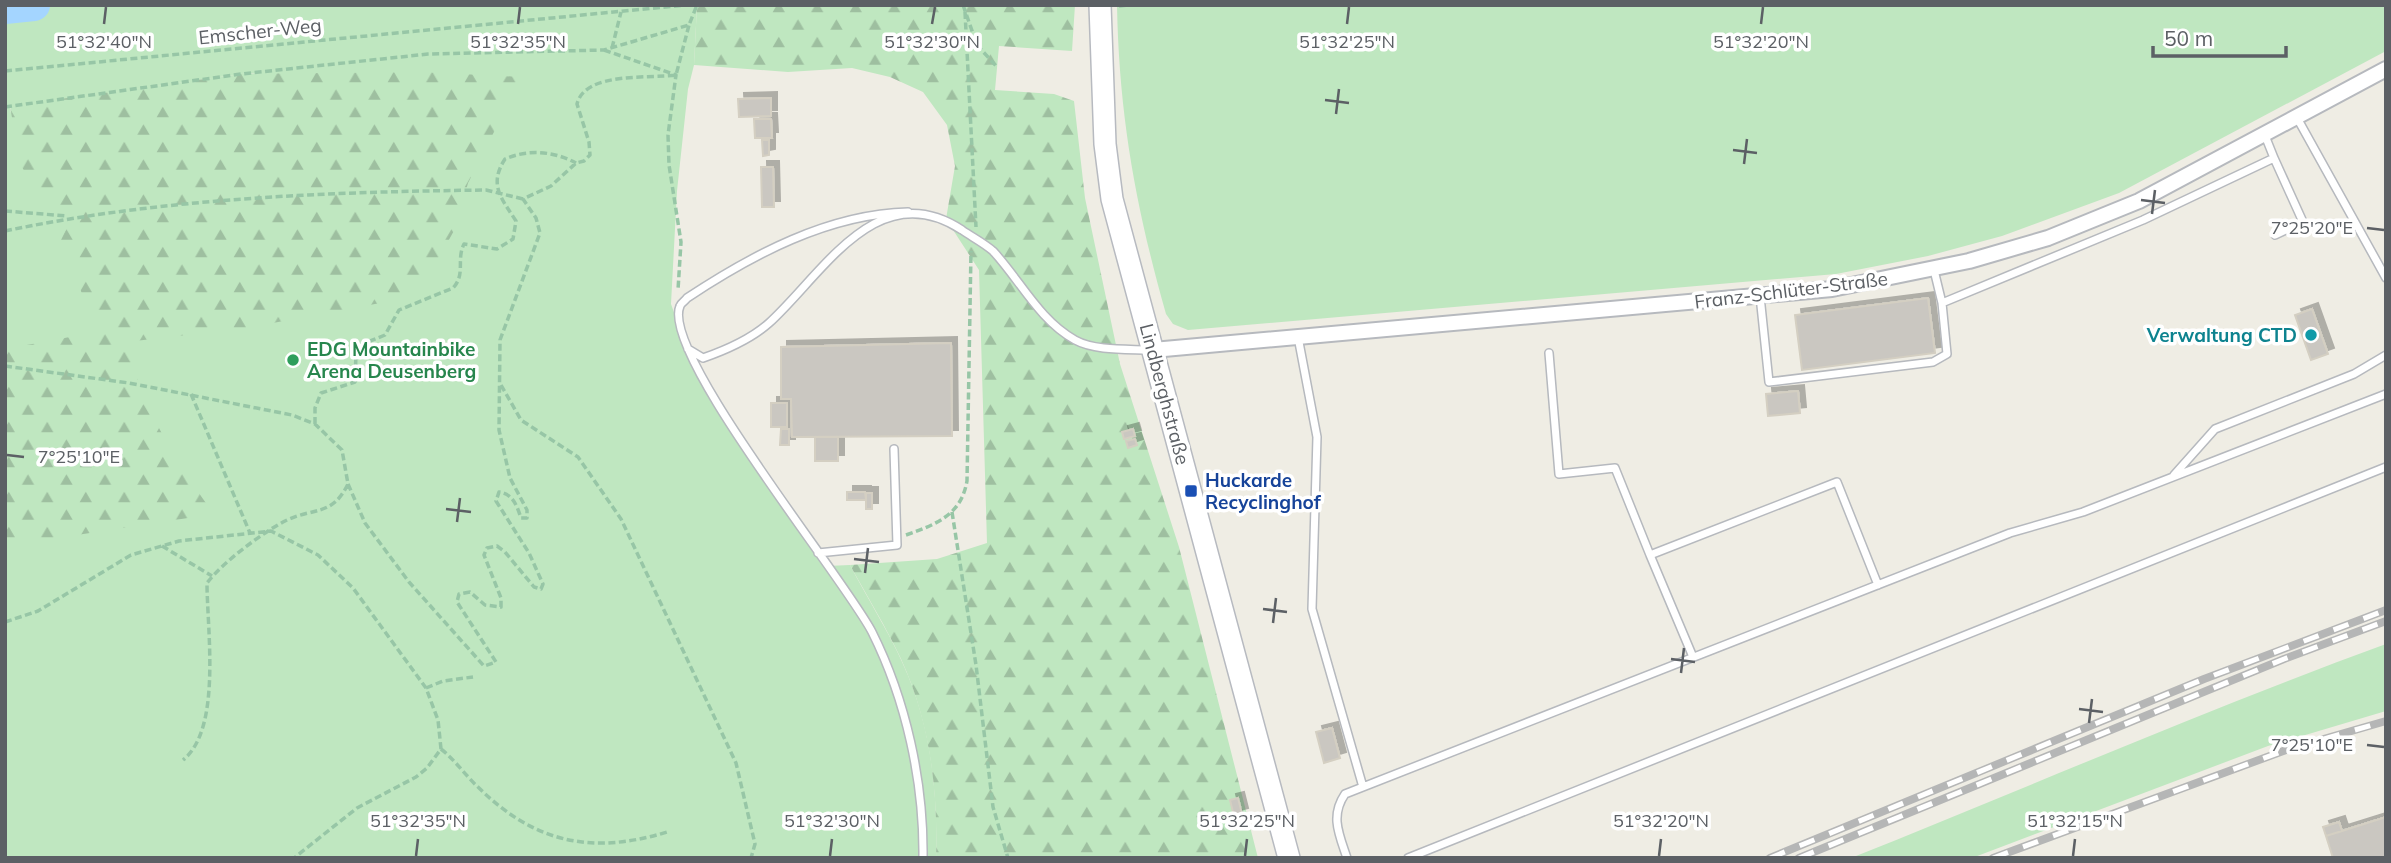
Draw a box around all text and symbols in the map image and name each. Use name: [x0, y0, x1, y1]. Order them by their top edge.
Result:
street label: Emscher-Weg: [197, 13, 323, 49]
scale bar: [2153, 14, 2286, 58]
text: 50 m: [2164, 25, 2213, 51]
text: 51°32'40"N: [56, 30, 152, 53]
text: 51°32'35"N: [470, 30, 566, 53]
text: 51°32'30"N: [884, 30, 980, 53]
text: 51°32'25"N: [1299, 30, 1395, 53]
text: 51°32'20"N: [1713, 30, 1809, 53]
text: 7°25'20"E: [2271, 216, 2353, 239]
street label: Franz-Schlüter-Straße: [1693, 266, 1889, 314]
street label: Lindberghstraße: [1135, 321, 1195, 467]
place label: Verwaltung CTD: [2146, 323, 2297, 347]
marker: Verwaltung CTD: [2303, 327, 2319, 343]
place label: EDG Mountainbike Arena Deusenberg: [307, 337, 476, 383]
marker: EDG Mountainbike Arena Deusenberg: [285, 352, 301, 368]
text: 7°25'10"E: [38, 445, 120, 468]
place label: Huckarde Recyclinghof: [1205, 468, 1322, 514]
marker: Huckarde Recyclinghof: [1183, 483, 1199, 499]
text: 7°25'10"E: [2271, 733, 2353, 756]
text: 51°32'35"N: [370, 809, 466, 832]
text: 51°32'30"N: [784, 809, 880, 832]
text: 51°32'25"N: [1199, 809, 1295, 832]
text: 51°32'20"N: [1613, 809, 1709, 832]
text: 51°32'15"N: [2027, 809, 2123, 832]

